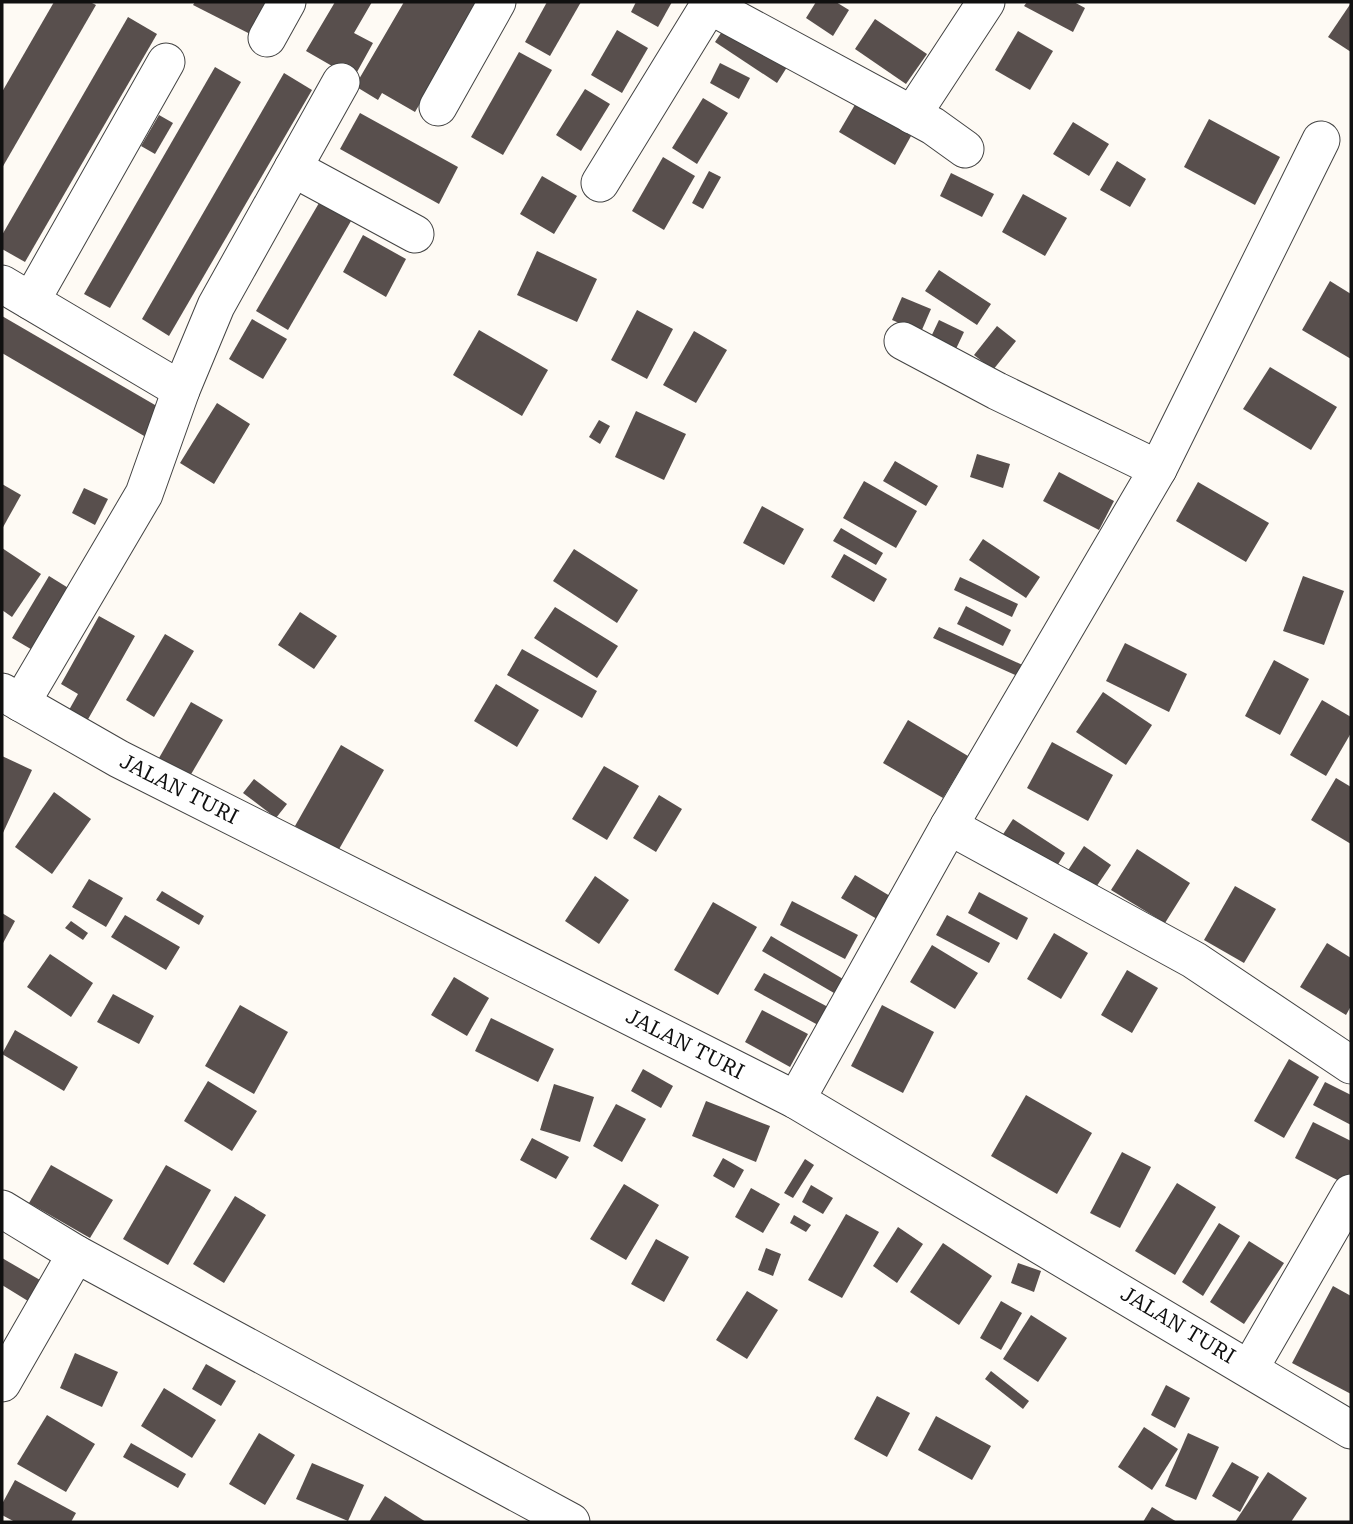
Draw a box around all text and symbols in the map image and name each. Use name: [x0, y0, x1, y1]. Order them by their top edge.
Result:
street label: JALAN TURI: [116, 749, 242, 829]
street label: JALAN TURI: [622, 1004, 748, 1084]
street label: JALAN TURI: [1116, 1281, 1240, 1369]

